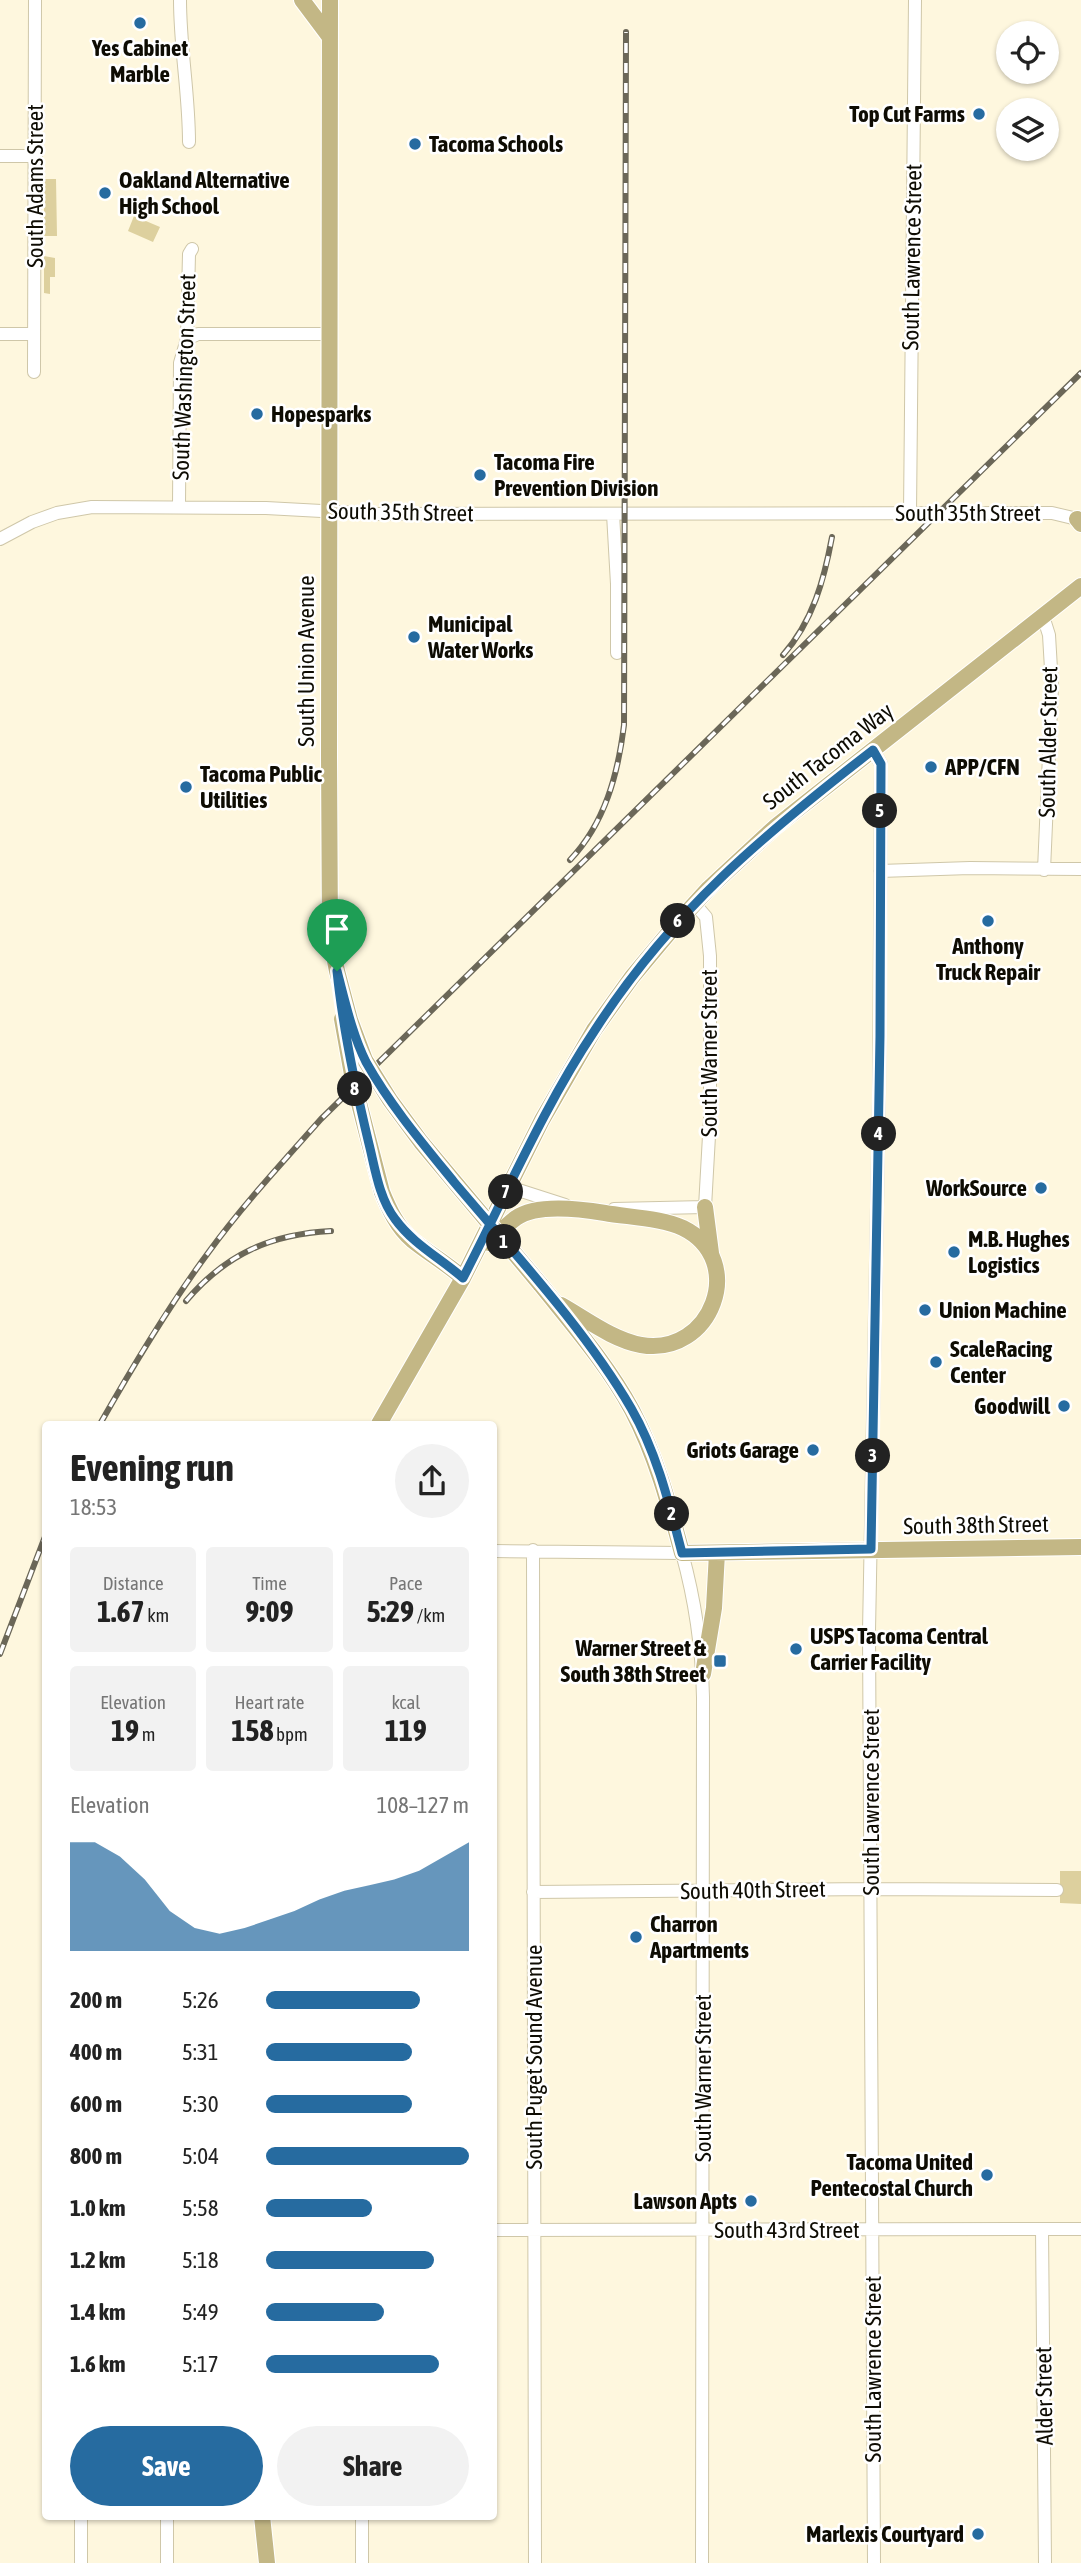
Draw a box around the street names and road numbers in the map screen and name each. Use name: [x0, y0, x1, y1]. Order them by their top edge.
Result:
street label: South Adams Street: [22, 104, 48, 268]
street label: South Lawrence Street: [897, 163, 927, 351]
street label: South Washington Street: [167, 273, 201, 481]
street label: South 35th Street: [328, 498, 474, 526]
street label: South 35th Street: [895, 500, 1041, 526]
street label: South Union Avenue: [293, 575, 319, 747]
street label: South Alder Street: [1034, 666, 1062, 818]
street label: South Tacoma Way: [758, 697, 898, 815]
street label: South Warner Street: [696, 969, 722, 1137]
street label: South 38th Street: [903, 1511, 1049, 1539]
street label: South Lawrence Street: [858, 1709, 884, 1895]
street label: South 40th Street: [680, 1876, 826, 1904]
street label: South Puget Sound Avenue: [521, 1945, 547, 2170]
street label: South Warner Street: [690, 1994, 716, 2162]
street label: South 43rd Street: [714, 2217, 860, 2243]
street label: South Lawrence Street: [860, 2276, 886, 2462]
street label: Alder Street: [1030, 2346, 1058, 2446]

